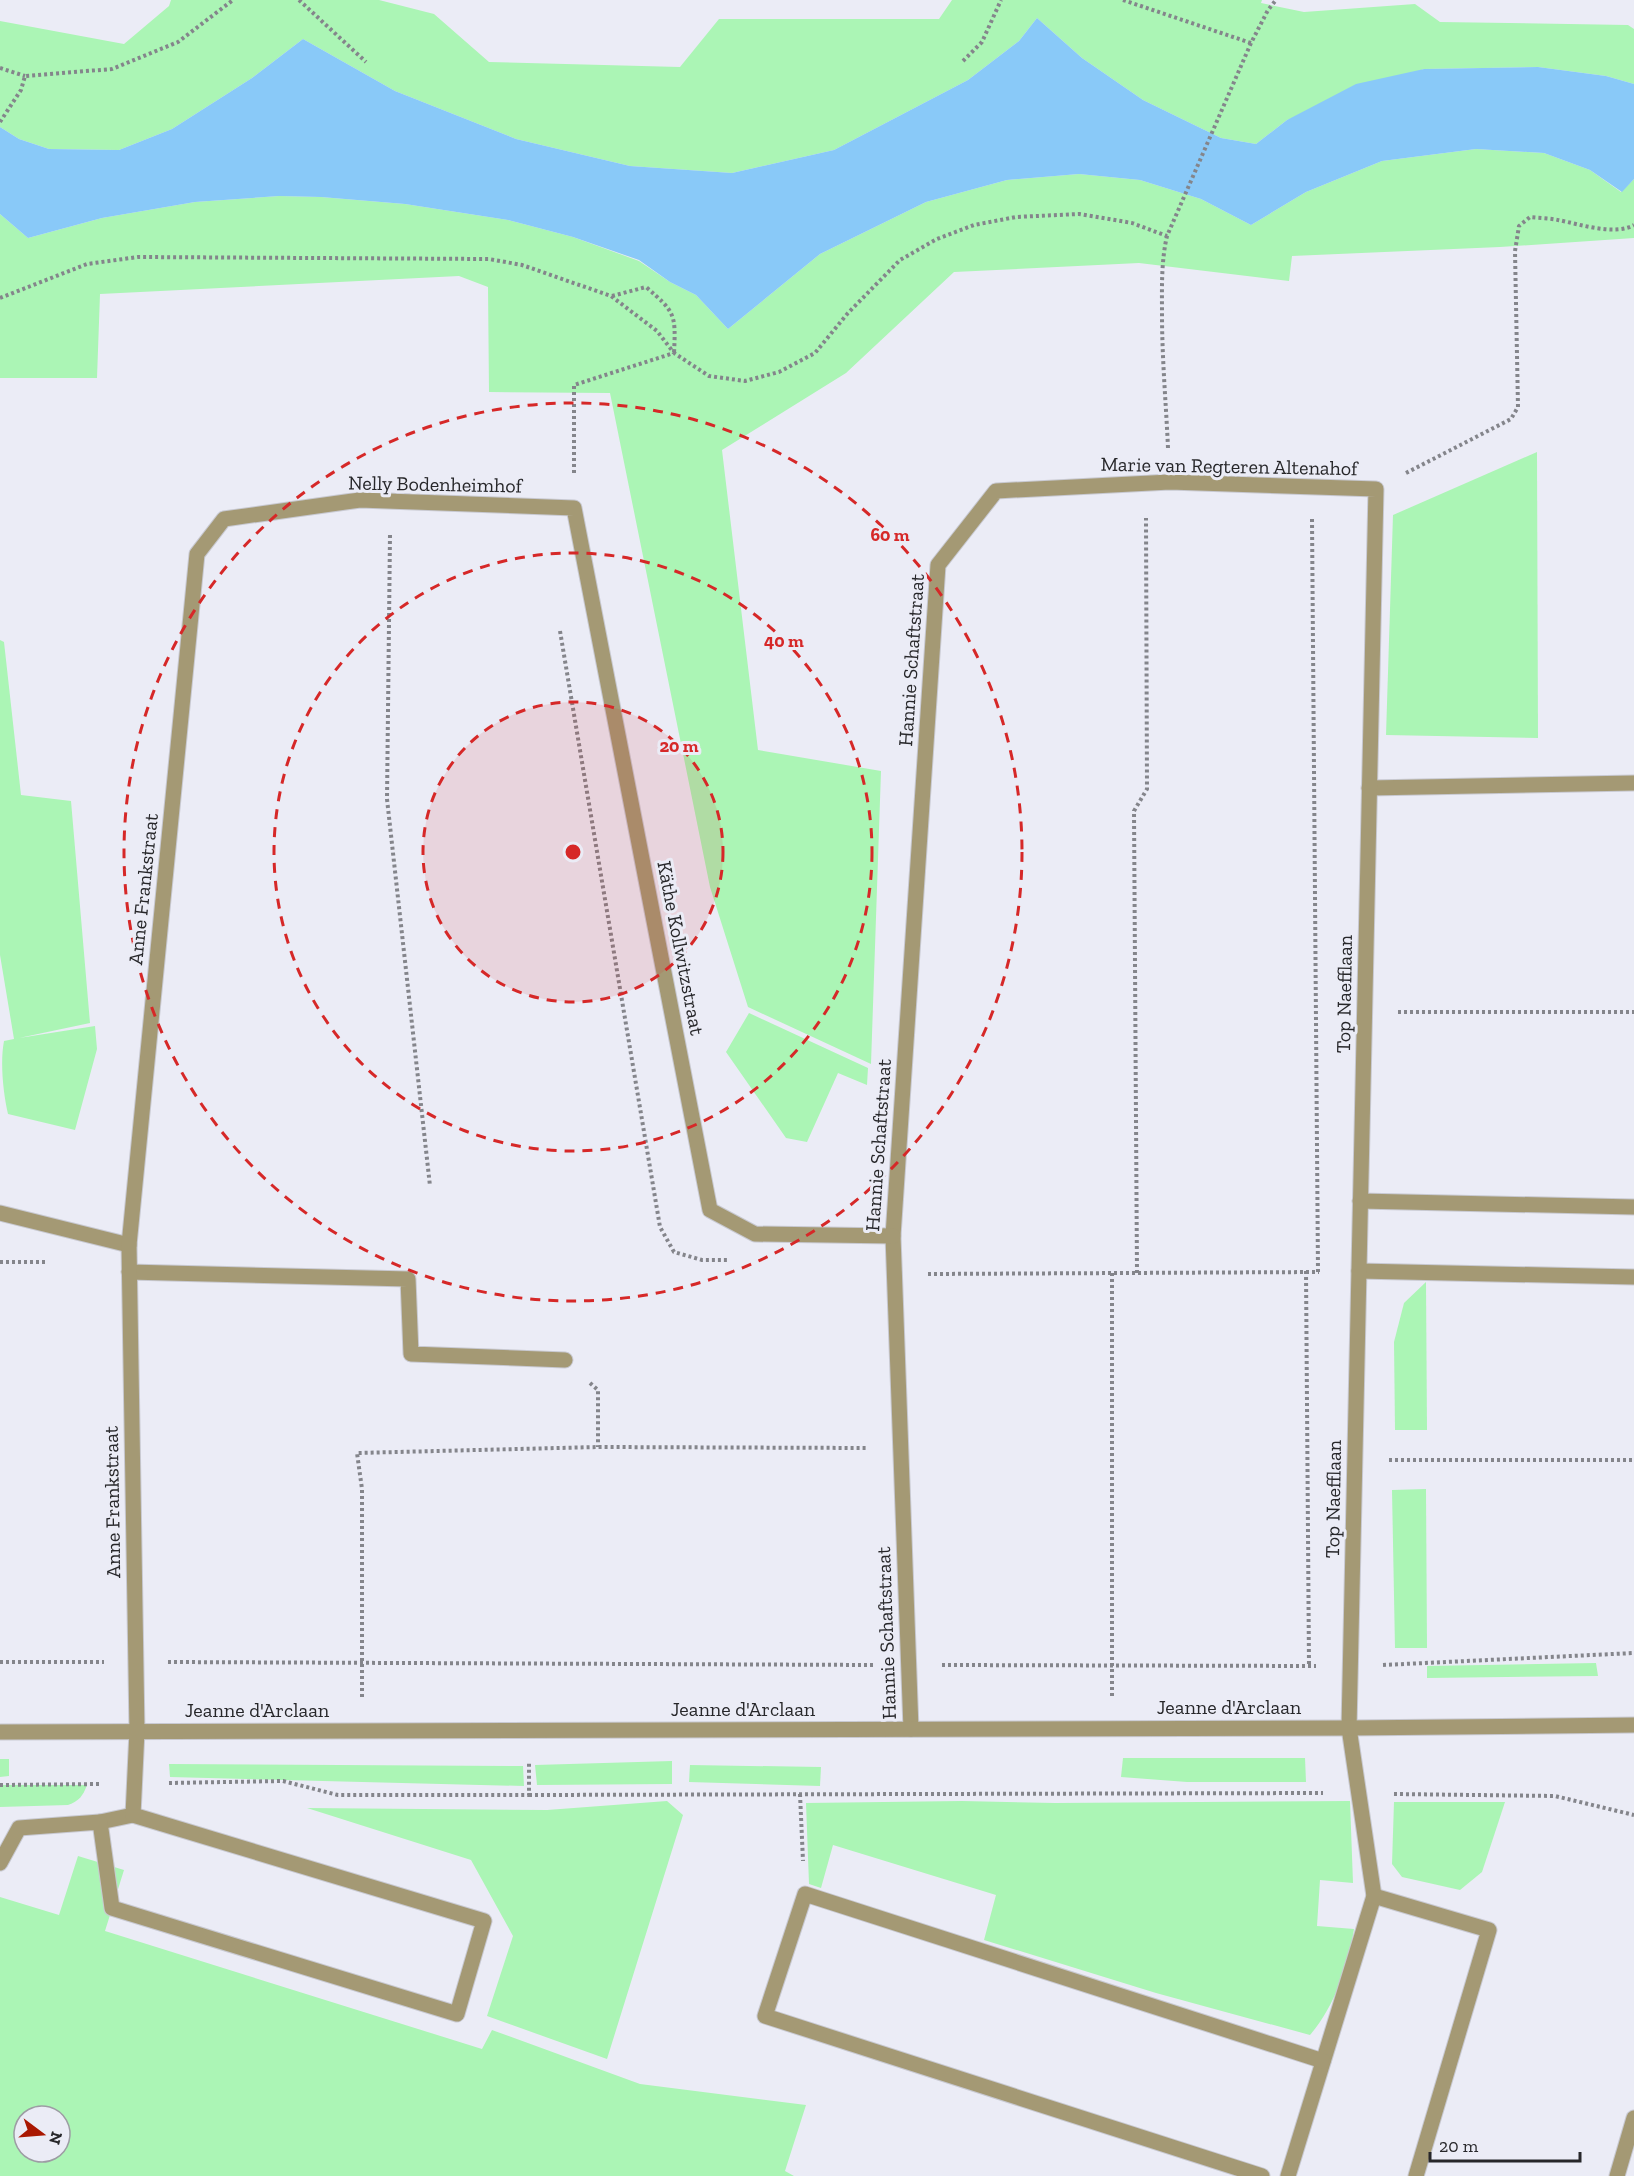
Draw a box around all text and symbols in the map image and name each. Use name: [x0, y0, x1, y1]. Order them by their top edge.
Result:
street label: Marie van Regteren Altenahof: [1100, 452, 1359, 480]
street label: Nelly Bodenheimhof: [348, 470, 524, 498]
text: 60 m: [870, 524, 910, 546]
street label: Hannie Schaftstraat: [893, 572, 929, 747]
text: 40 m: [764, 630, 804, 652]
text: 20 m: [659, 735, 699, 757]
street label: Anne Frankstraat: [123, 811, 163, 966]
centre of rings: [563, 842, 583, 862]
street label: Käthe Kollwitzstraat: [652, 859, 710, 1038]
street label: Top Naefflaan: [1331, 934, 1357, 1053]
street label: Hannie Schaftstraat: [860, 1057, 896, 1232]
street label: Anne Frankstraat: [99, 1425, 125, 1578]
street label: Top Naefflaan: [1320, 1439, 1346, 1558]
street label: Hannie Schaftstraat: [871, 1546, 901, 1720]
street label: Jeanne d'Arclaan: [1157, 1695, 1302, 1719]
street label: Jeanne d'Arclaan: [671, 1697, 816, 1721]
street label: Jeanne d'Arclaan: [185, 1698, 330, 1722]
north arrow: [12, 2104, 72, 2164]
scale bar: [1430, 2125, 1580, 2163]
text: N: [45, 2130, 67, 2146]
text: 20 m: [1439, 2135, 1479, 2157]

